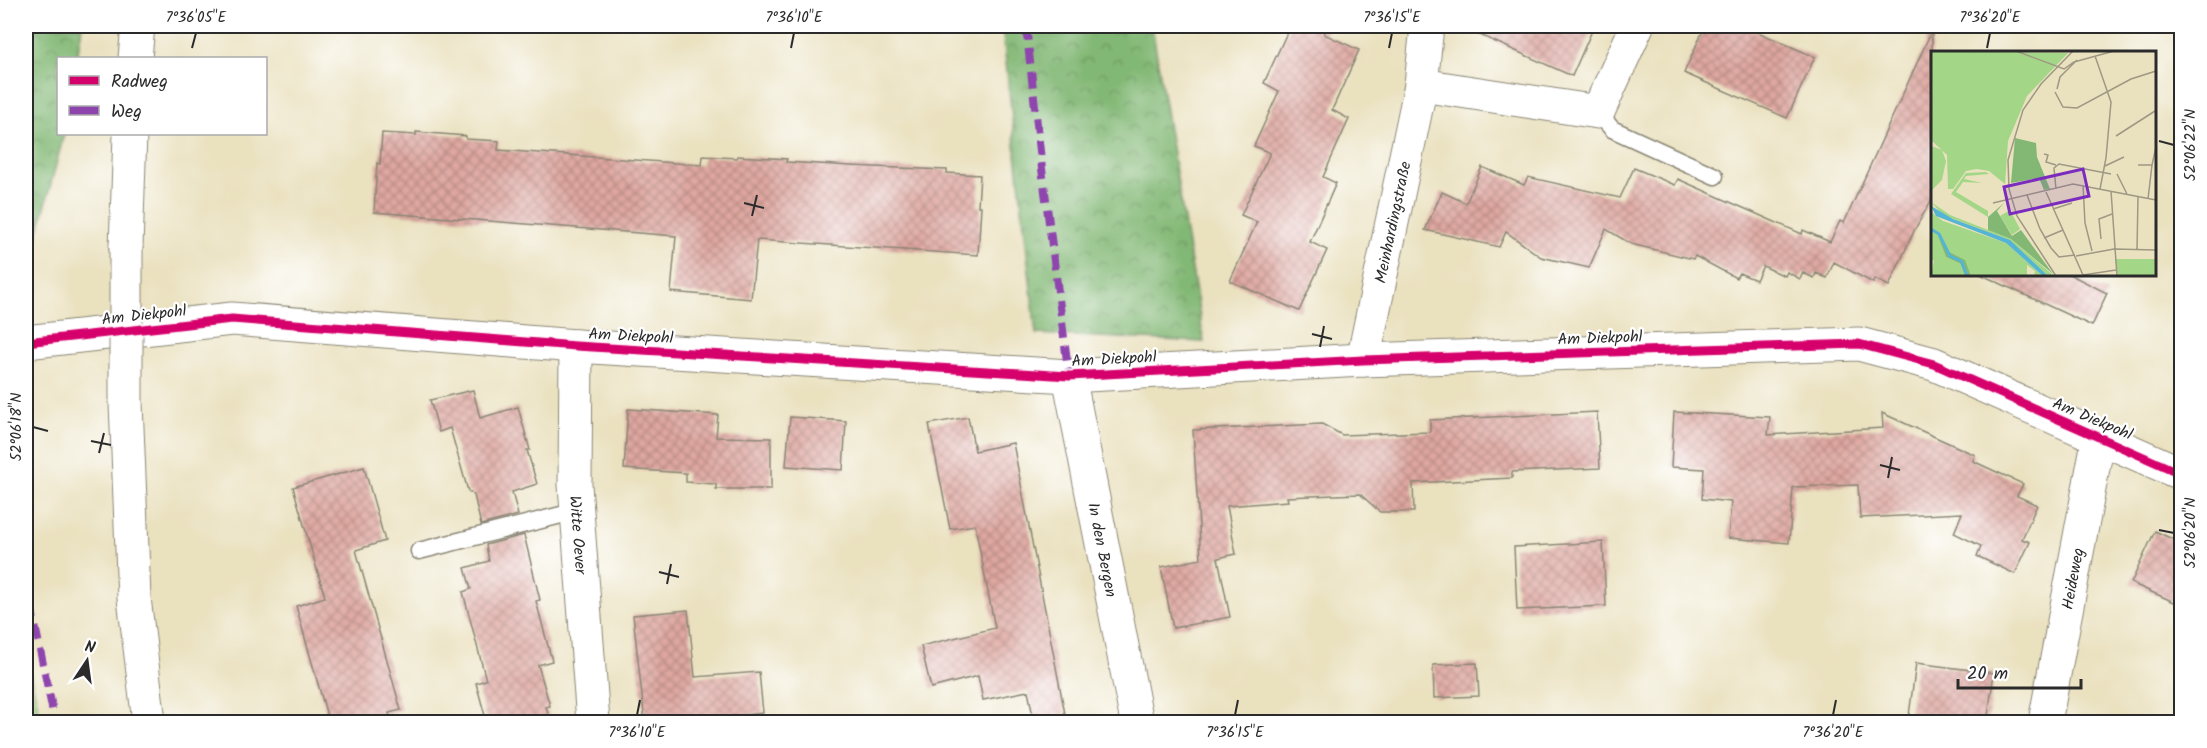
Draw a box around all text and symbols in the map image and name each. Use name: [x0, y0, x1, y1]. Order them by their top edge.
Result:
text: 7°36'05"E: [166, 6, 227, 30]
text: 7°36'10"E: [765, 6, 824, 30]
text: 7°36'15"E: [1363, 6, 1422, 30]
text: 7°36'20"E: [1959, 6, 2022, 30]
inset map: [1931, 51, 2156, 276]
legend: [57, 57, 267, 135]
text: Radweg: [111, 68, 168, 97]
text: Weg: [111, 98, 142, 127]
text: 52°06'22"N: [2179, 109, 2203, 181]
street label: Meinhardingstraße: [1369, 159, 1419, 286]
street label: Am Diekpohl: [101, 299, 188, 332]
street label: Am Diekpohl: [588, 322, 674, 351]
street label: Am Diekpohl: [1557, 325, 1643, 352]
street label: Am Diekpohl: [1071, 345, 1157, 374]
street label: Am Diekpohl: [2048, 391, 2137, 448]
text: 52°06'18"N: [5, 393, 29, 461]
street label: Witte Oever: [562, 495, 593, 577]
text: 52°06'20"N: [2179, 497, 2203, 569]
street label: In den Bergen: [1080, 500, 1123, 600]
street label: Heideweg: [2055, 546, 2092, 612]
north arrow: [57, 631, 117, 691]
text: N: [82, 635, 98, 661]
scale bar: [1958, 652, 2081, 690]
text: 20 m: [1967, 660, 2008, 689]
text: 7°36'10"E: [608, 721, 667, 745]
text: 7°36'15"E: [1206, 721, 1265, 745]
text: 7°36'20"E: [1802, 721, 1865, 745]

